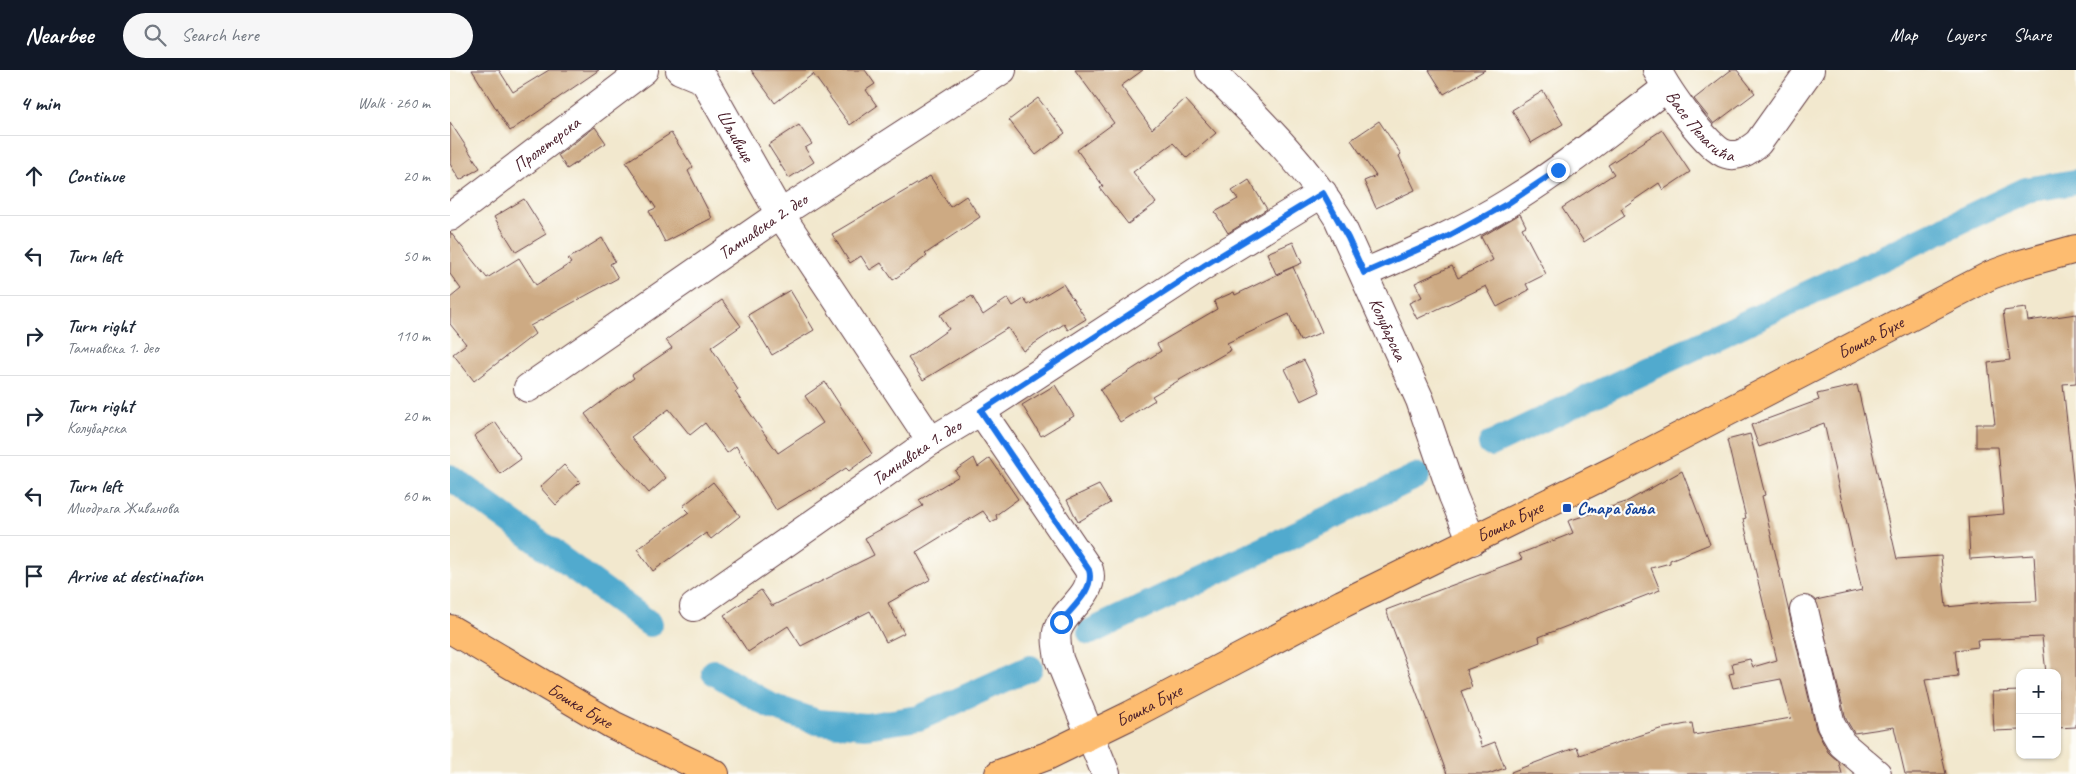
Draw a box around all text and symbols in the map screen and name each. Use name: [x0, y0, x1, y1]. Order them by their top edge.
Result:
search box: [123, 13, 473, 58]
text: Nearbee: [25, 20, 93, 50]
icon: search: [141, 21, 169, 49]
text: Search here: [181, 23, 259, 47]
text: Map: [1890, 24, 1918, 46]
text: Layers: [1946, 24, 1985, 46]
text: Share: [2013, 24, 2051, 46]
street label: Васе Пелагића: [1661, 86, 1737, 167]
text: 4 min: [20, 90, 60, 116]
text: Walk · 260 m: [358, 93, 430, 113]
street label: Шљивице: [712, 106, 760, 167]
street label: Пролетерска: [509, 111, 585, 176]
route end: [1547, 159, 1570, 182]
icon: ahead: [20, 162, 48, 190]
text: Continue: [67, 164, 124, 188]
text: 20 m: [403, 166, 430, 186]
street label: Тамнавска 2. део: [714, 187, 813, 264]
icon: left: [20, 242, 48, 270]
text: Turn left: [67, 244, 122, 268]
text: 50 m: [403, 246, 430, 266]
street label: Колубарска: [1364, 294, 1412, 365]
street label: Бошка Бухе: [1834, 311, 1908, 364]
text: Turn right: [67, 314, 134, 338]
icon: right: [20, 322, 48, 350]
text: 110 m: [396, 326, 430, 346]
text: Тамнавска 1. део: [67, 338, 159, 358]
text: Turn right: [67, 394, 134, 418]
icon: right: [20, 402, 48, 430]
text: 20 m: [403, 406, 430, 426]
street label: Тамнавска 1. део: [867, 414, 967, 490]
text: Колубарска: [67, 418, 126, 438]
text: Turn left: [67, 474, 122, 498]
icon: left: [20, 482, 48, 510]
text: 60 m: [403, 486, 430, 506]
street label: Бошка Бухе: [1473, 495, 1548, 547]
place label: Стара бања: [1577, 497, 1656, 519]
text: Миодрага Живанова: [67, 498, 178, 518]
marker: Стара бања: [1561, 502, 1573, 514]
icon: arrive: [20, 562, 48, 590]
text: Arrive at destination: [67, 564, 203, 588]
route start: [1050, 611, 1073, 634]
map controls: [2016, 669, 2061, 759]
button: +: [2016, 669, 2061, 714]
street label: Бошка Бухе: [544, 678, 618, 734]
street label: Бошка Бухе: [1112, 679, 1187, 732]
button: −: [2016, 714, 2061, 759]

